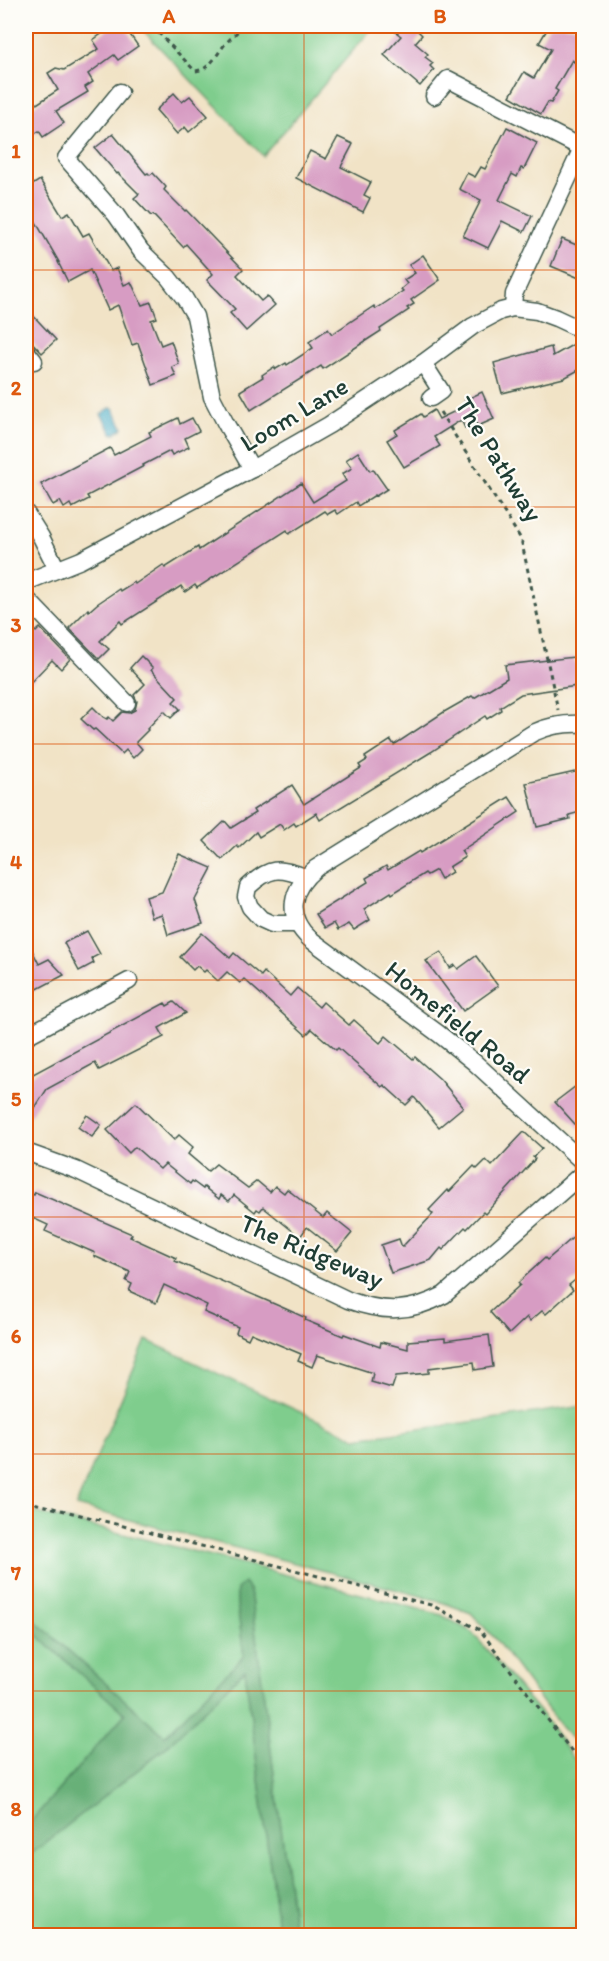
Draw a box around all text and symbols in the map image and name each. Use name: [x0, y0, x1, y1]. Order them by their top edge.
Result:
text: A: [162, 4, 176, 28]
text: B: [434, 4, 447, 28]
text: 1: [11, 139, 21, 163]
street label: Loom Lane: [234, 369, 354, 459]
text: 2: [11, 376, 22, 400]
street label: The Pathway: [448, 391, 550, 527]
text: 3: [11, 613, 22, 637]
text: 4: [10, 850, 22, 874]
street label: Homefield Road: [379, 954, 538, 1091]
text: 5: [11, 1087, 22, 1111]
street label: The Ridgeway: [235, 1206, 389, 1296]
text: 6: [11, 1324, 22, 1348]
text: 7: [10, 1561, 21, 1585]
text: 8: [11, 1797, 22, 1821]

